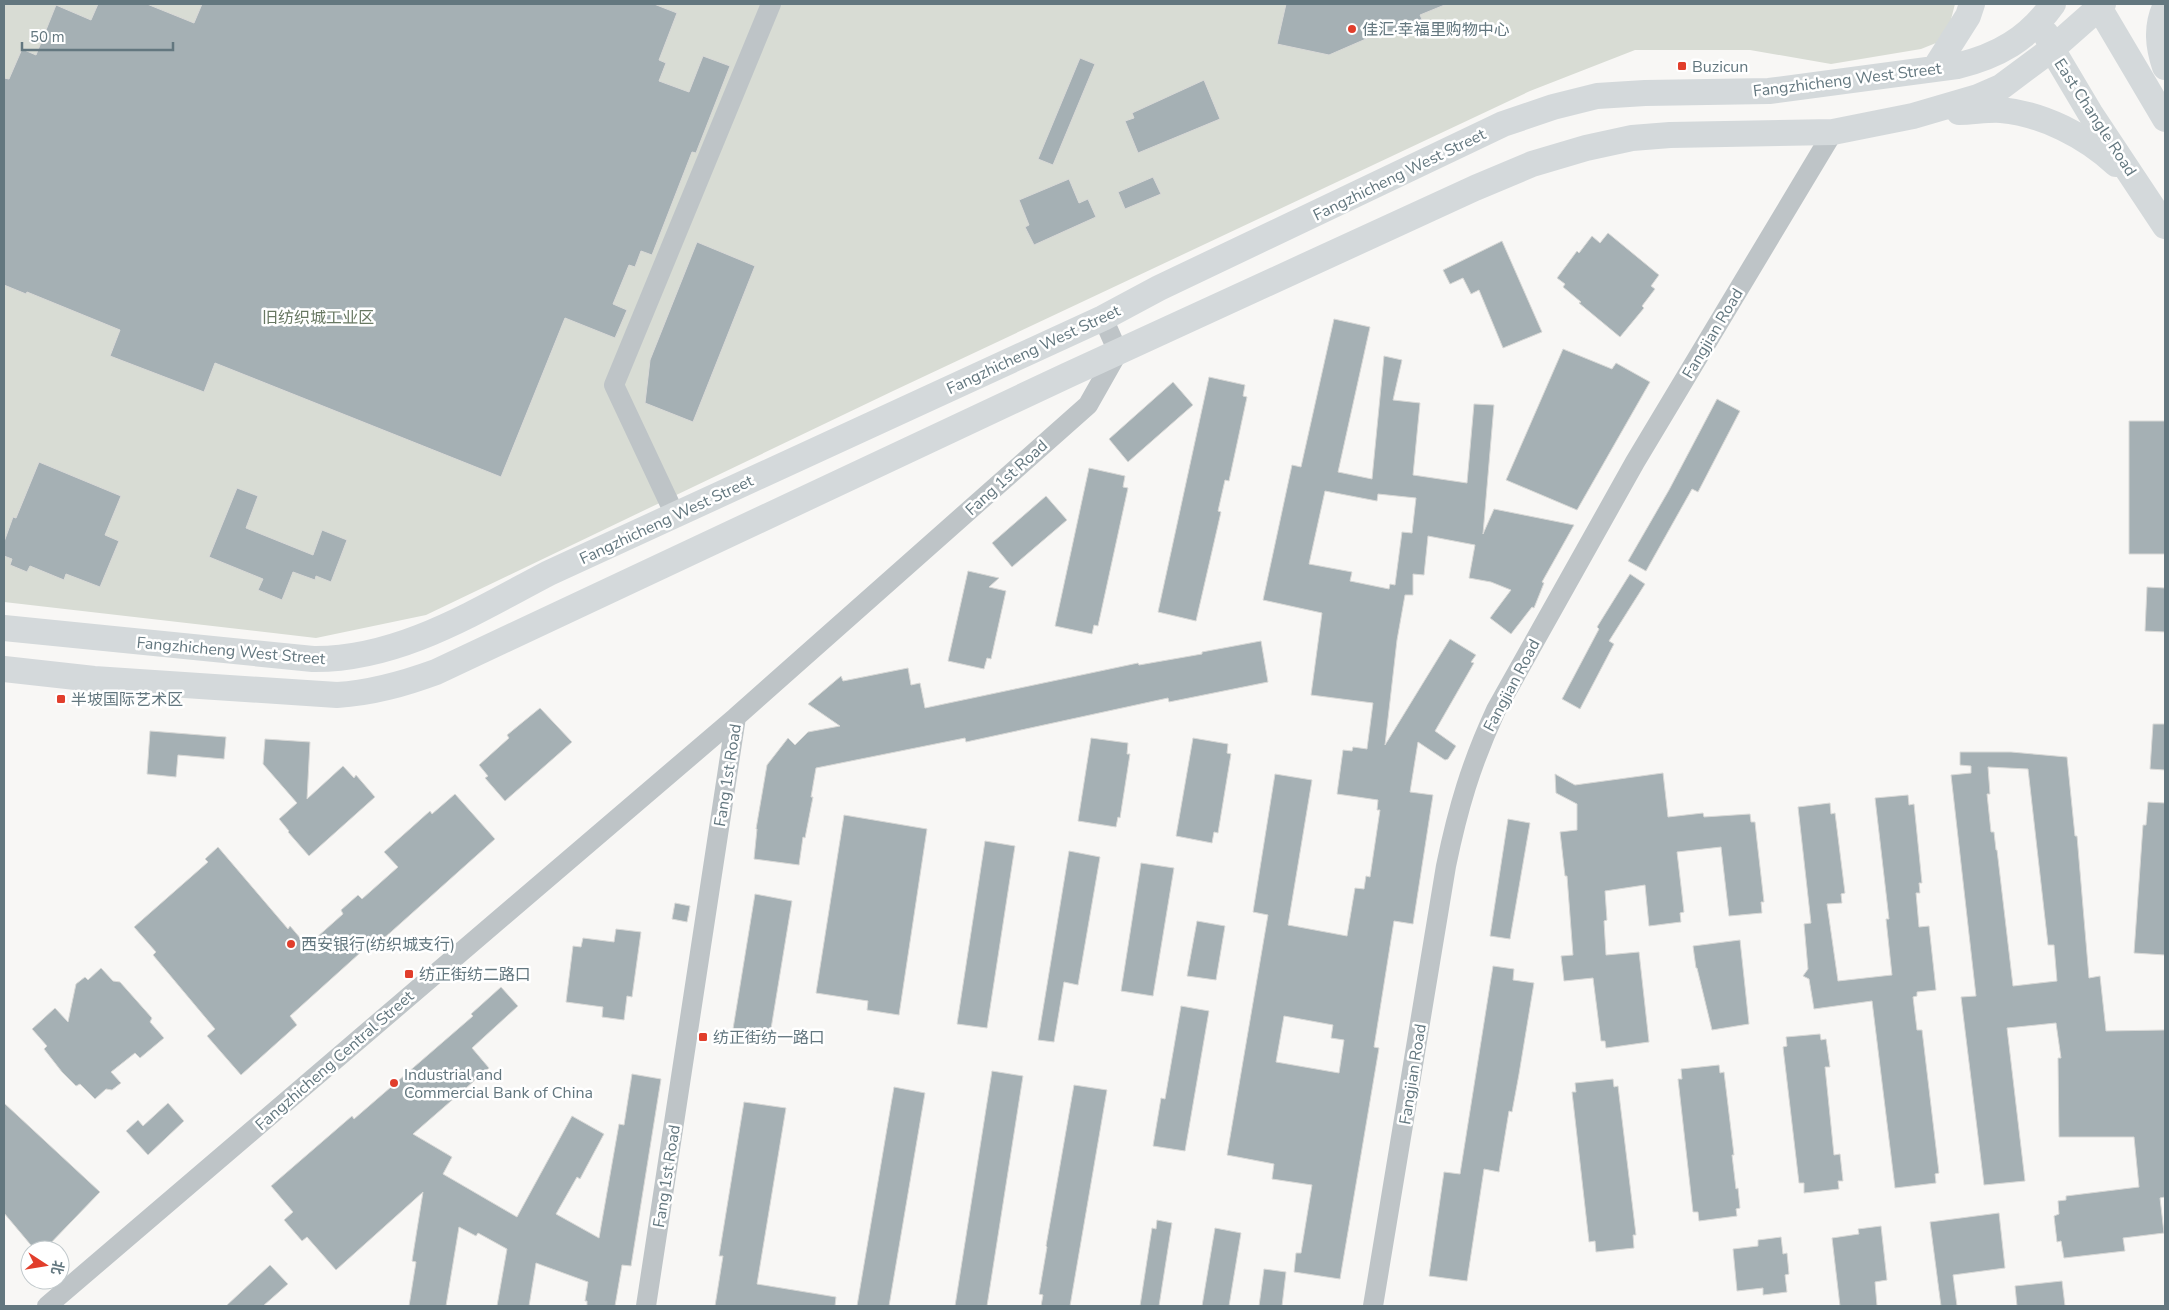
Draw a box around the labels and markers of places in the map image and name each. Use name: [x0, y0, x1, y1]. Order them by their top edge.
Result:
place label: 佳汇·幸福里购物中心: [1362, 19, 1510, 41]
marker: 佳汇·幸福里购物中心: [1346, 23, 1358, 35]
place label: Buzicun: [1692, 56, 1748, 78]
marker: Buzicun: [1676, 60, 1688, 72]
place label: 半坡国际艺术区: [71, 689, 183, 711]
marker: 半坡国际艺术区: [55, 693, 67, 705]
place label: 西安银行(纺织城支行): [301, 934, 455, 956]
marker: 西安银行(纺织城支行): [285, 938, 297, 950]
place label: 纺正街纺二路口: [419, 964, 531, 986]
marker: 纺正街纺二路口: [403, 968, 415, 980]
place label: 纺正街纺一路口: [713, 1027, 825, 1049]
marker: 纺正街纺一路口: [697, 1031, 709, 1043]
place label: Industrial and Commercial Bank of China: [404, 1064, 593, 1104]
marker: Industrial and Commercial Bank of China: [388, 1077, 400, 1089]

